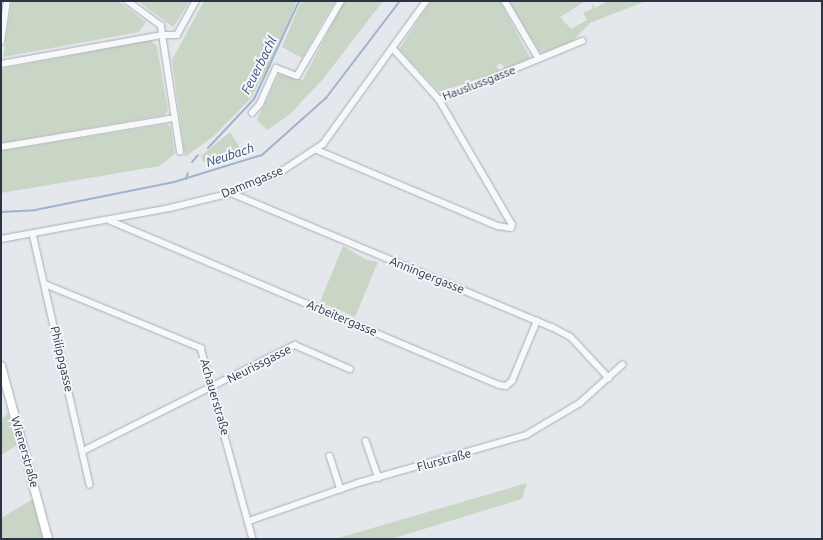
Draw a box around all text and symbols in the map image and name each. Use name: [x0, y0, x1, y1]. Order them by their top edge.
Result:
water label: Feuerbachl: [238, 34, 280, 96]
street label: Hauslussgasse: [440, 62, 518, 104]
water label: Neubach: [204, 140, 256, 170]
street label: Dammgasse: [219, 163, 285, 201]
street label: Anningergasse: [387, 253, 467, 297]
street label: Arbeitergasse: [305, 297, 379, 339]
street label: Philippgasse: [47, 325, 77, 393]
street label: Neurissgasse: [225, 342, 293, 386]
street label: Achauerstraße: [197, 357, 233, 437]
street label: Wienerstraße: [8, 415, 42, 489]
street label: Flurstraße: [415, 446, 473, 474]

